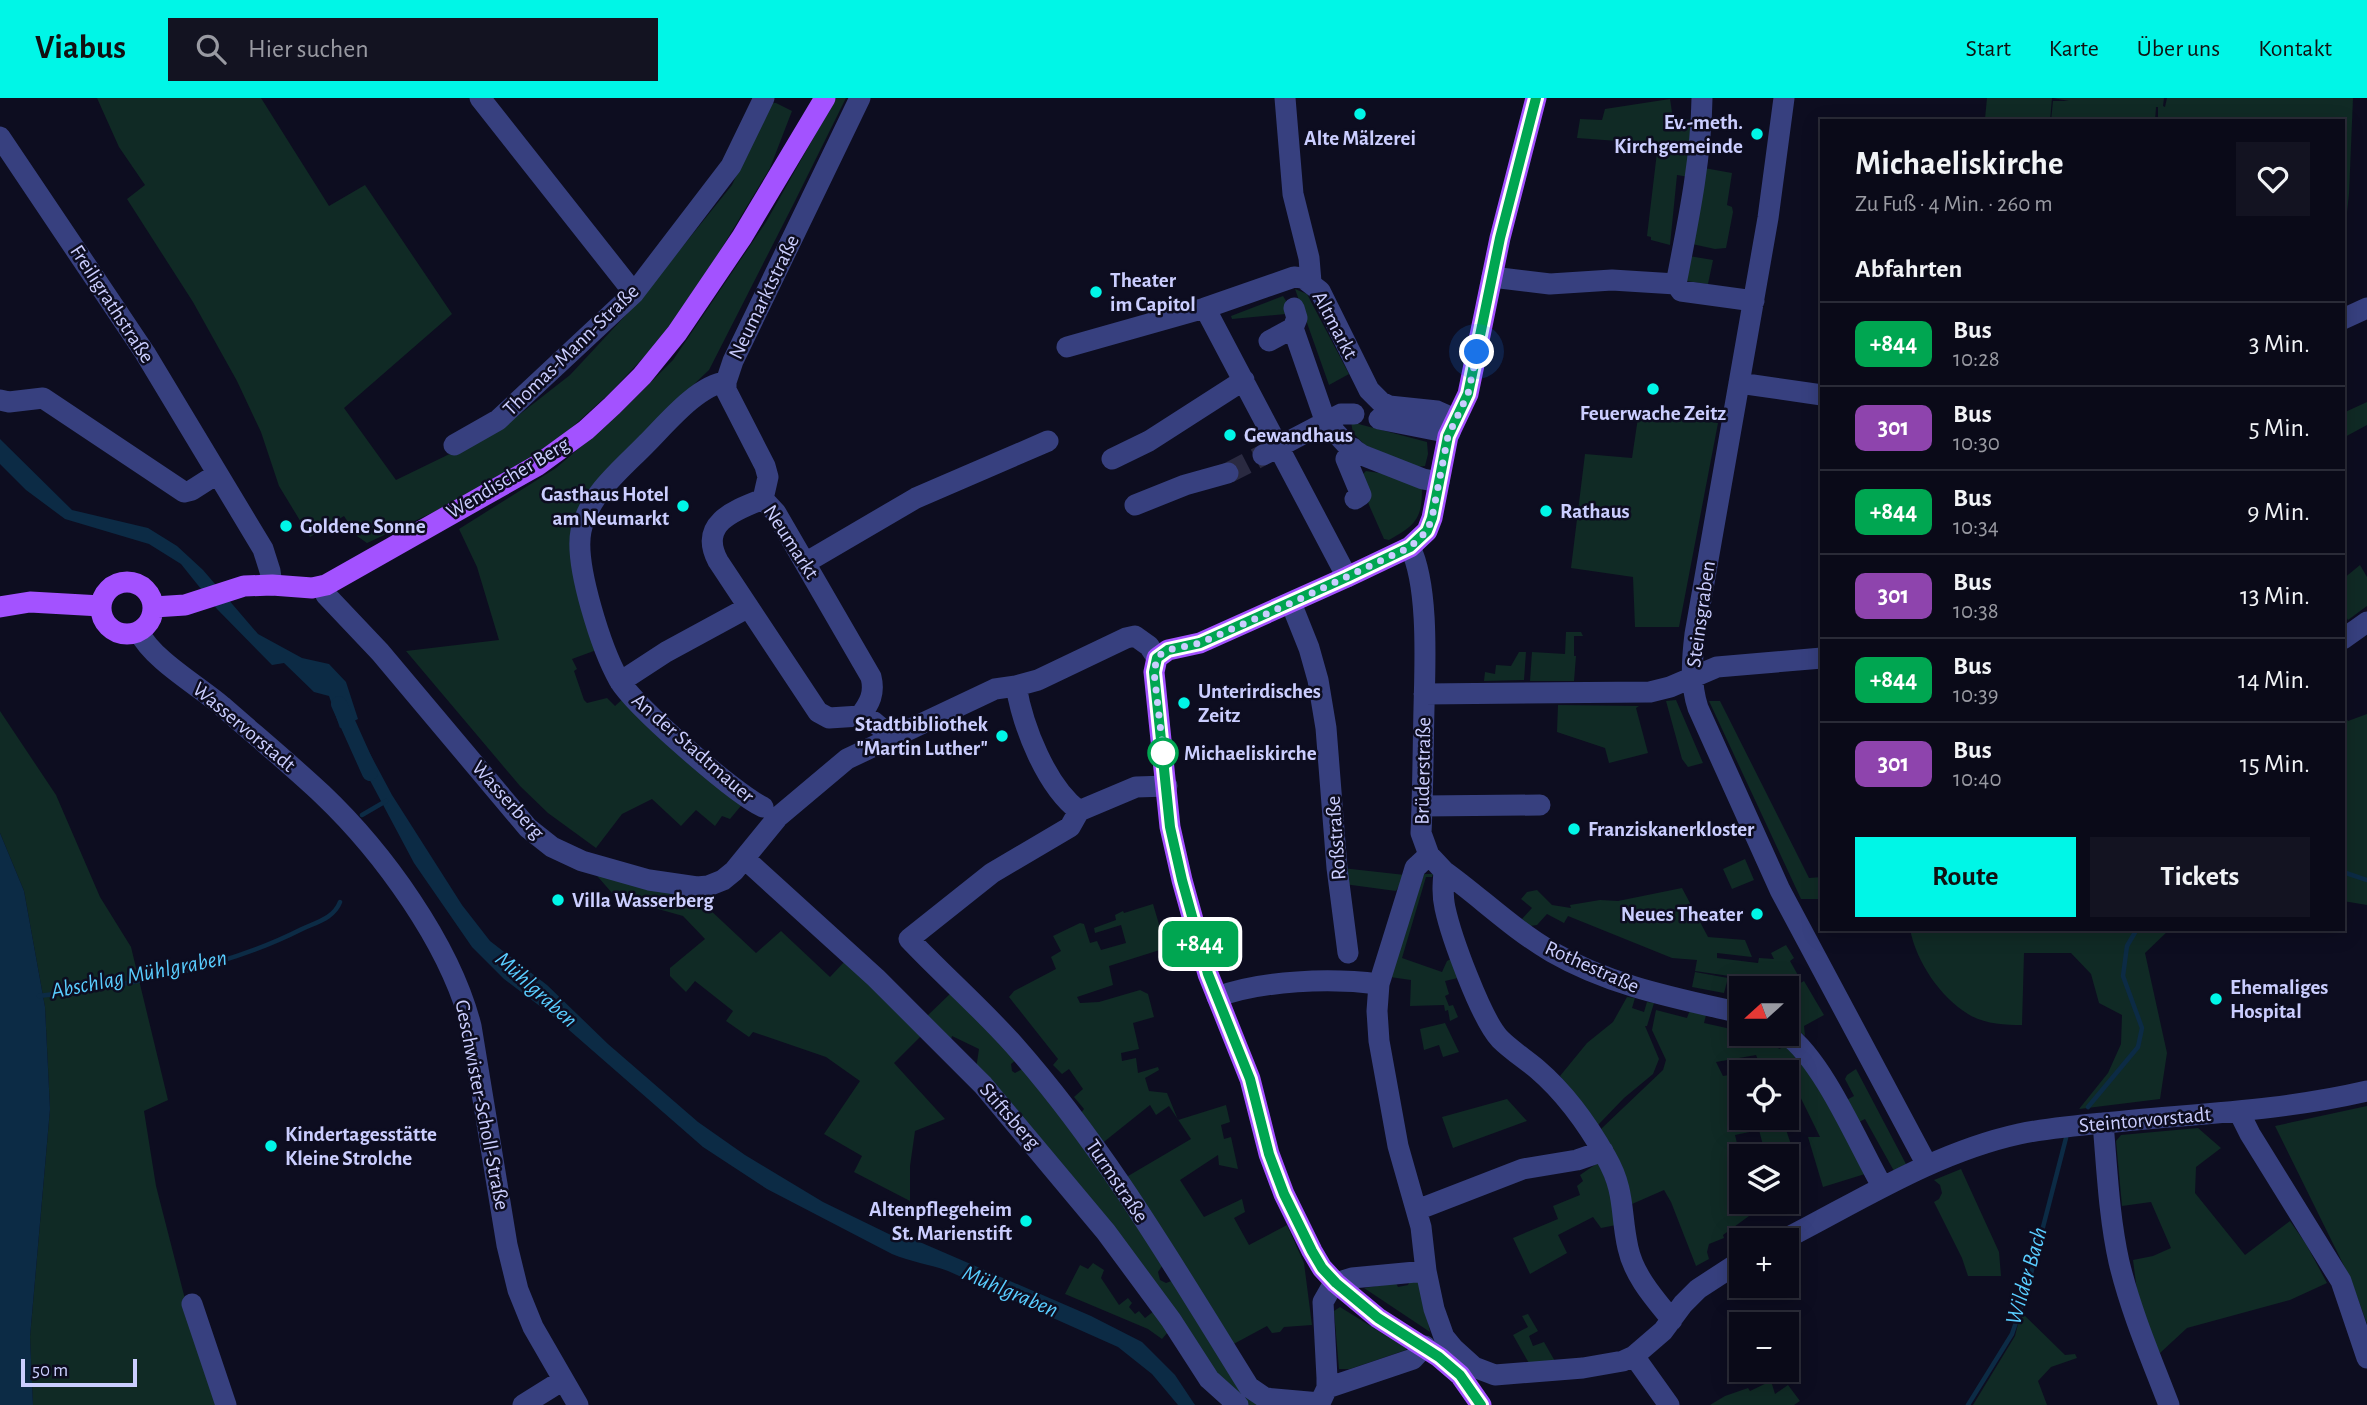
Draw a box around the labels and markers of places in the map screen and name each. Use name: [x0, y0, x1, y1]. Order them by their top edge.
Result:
marker: Alte Mälzerei: [1352, 106, 1368, 122]
place label: Ev.-meth. Kirchgemeinde: [1614, 112, 1743, 157]
marker: Ev.-meth. Kirchgemeinde: [1749, 126, 1765, 142]
place label: Alte Mälzerei: [1304, 128, 1416, 149]
place label: Theater im Capitol: [1110, 270, 1196, 315]
marker: Theater im Capitol: [1088, 284, 1104, 300]
marker: Feuerwache Zeitz: [1645, 381, 1661, 397]
place label: Feuerwache Zeitz: [1580, 403, 1726, 424]
place label: Gewandhaus: [1244, 425, 1353, 446]
marker: Gewandhaus: [1222, 427, 1238, 443]
place label: Gasthaus Hotel am Neumarkt: [541, 484, 669, 529]
marker: Gasthaus Hotel am Neumarkt: [675, 498, 691, 514]
place label: Rathaus: [1560, 501, 1630, 522]
marker: Rathaus: [1538, 503, 1554, 519]
place label: Goldene Sonne: [300, 516, 426, 537]
marker: Goldene Sonne: [278, 518, 294, 534]
place label: Unterirdisches Zeitz: [1198, 681, 1321, 726]
marker: Unterirdisches Zeitz: [1176, 695, 1192, 711]
place label: Stadtbibliothek "Martin Luther": [855, 714, 989, 759]
marker: Stadtbibliothek "Martin Luther": [994, 728, 1010, 744]
marker: Michaeliskirche: [1148, 738, 1178, 768]
place label: Michaeliskirche: [1184, 743, 1317, 764]
place label: Franziskanerkloster: [1588, 819, 1755, 840]
marker: Franziskanerkloster: [1566, 821, 1582, 837]
place label: Villa Wasserberg: [572, 890, 714, 911]
marker: Villa Wasserberg: [550, 892, 566, 908]
place label: Neues Theater: [1621, 904, 1744, 925]
marker: Neues Theater: [1749, 906, 1765, 922]
place label: Ehemaliges Hospital: [2230, 977, 2328, 1022]
marker: Ehemaliges Hospital: [2208, 991, 2224, 1007]
place label: Kindertagesstätte Kleine Strolche: [285, 1124, 437, 1169]
marker: Kindertagesstätte Kleine Strolche: [263, 1138, 279, 1154]
place label: Altenpflegeheim St. Marienstift: [869, 1199, 1012, 1244]
marker: Altenpflegeheim St. Marienstift: [1018, 1213, 1034, 1229]

